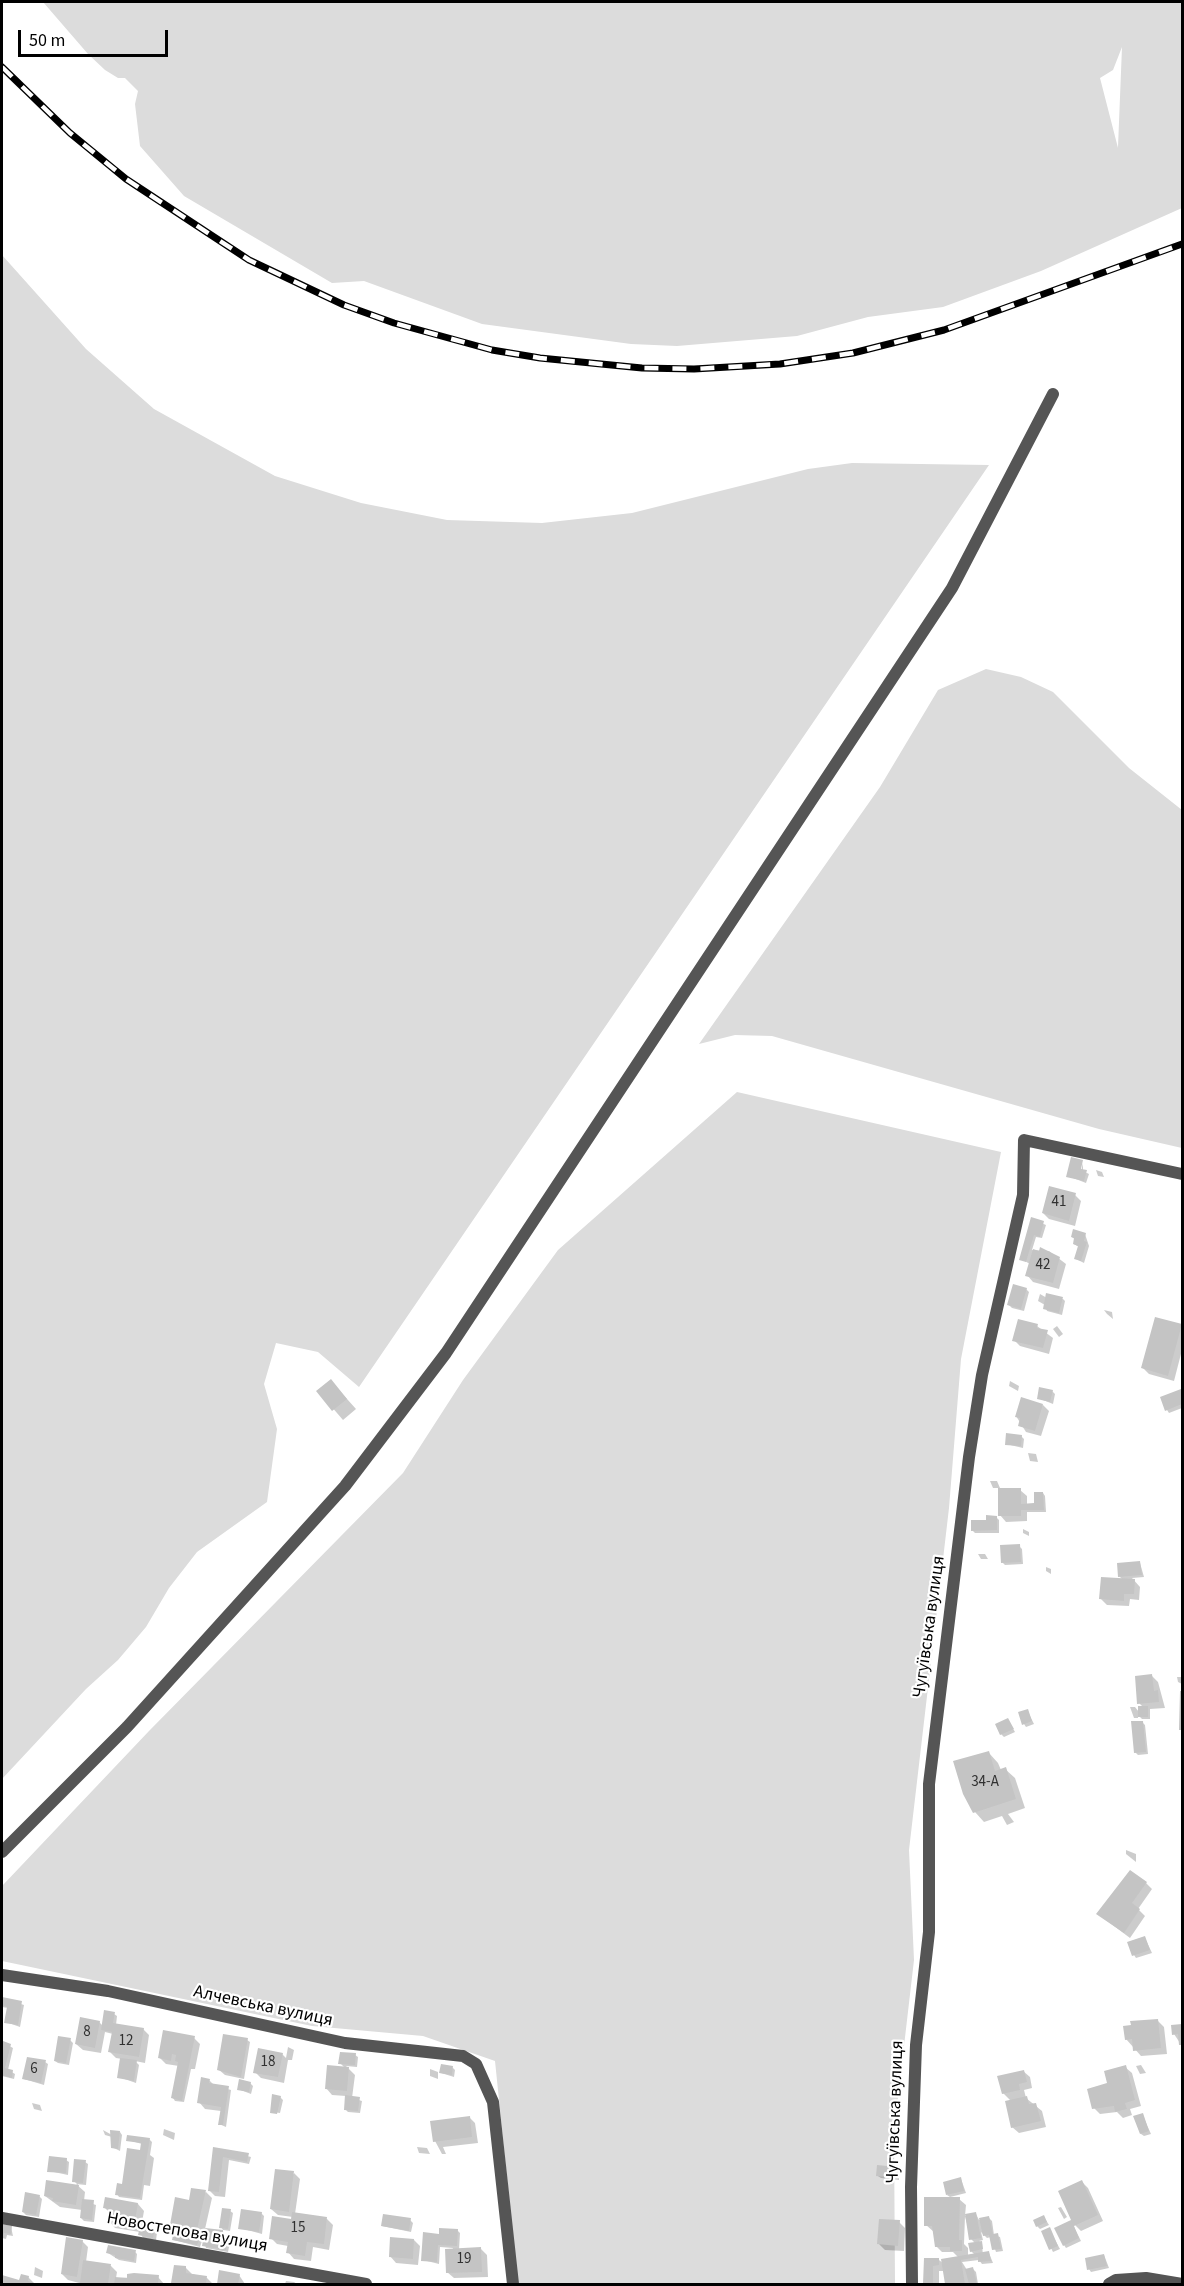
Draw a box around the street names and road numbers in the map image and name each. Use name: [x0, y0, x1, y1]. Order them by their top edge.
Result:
street label: Чугуївська вулиця: [909, 1555, 951, 1699]
street label: Алчевська вулиця: [191, 1982, 335, 2032]
street label: Чугуївська вулиця: [883, 2040, 909, 2184]
street label: Новостепова вулиця: [105, 2208, 269, 2258]

